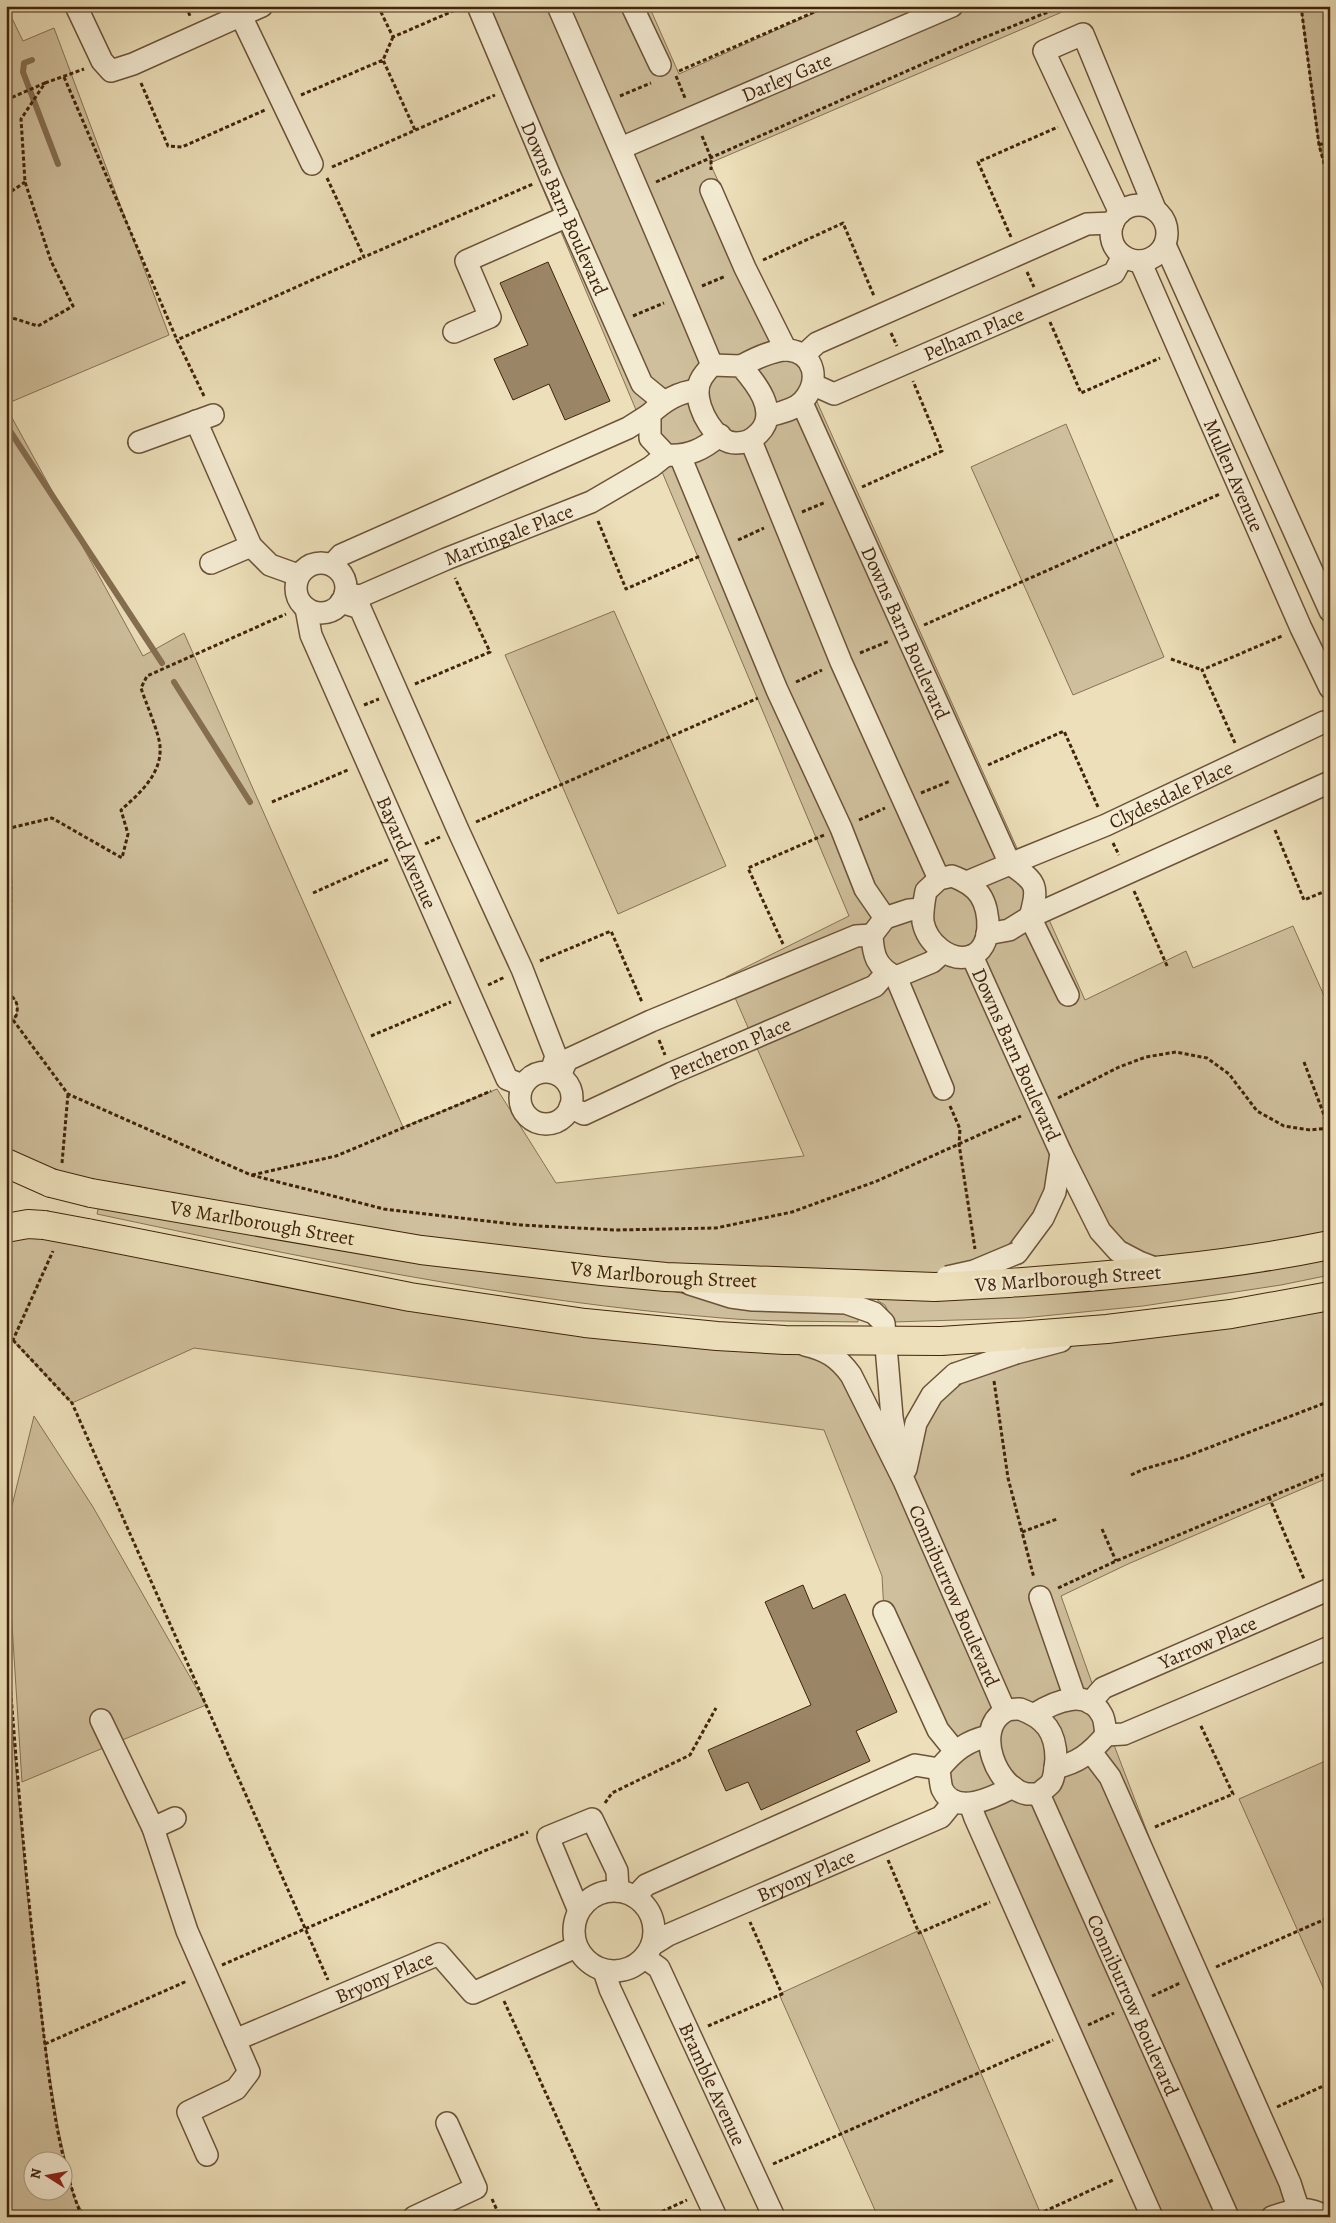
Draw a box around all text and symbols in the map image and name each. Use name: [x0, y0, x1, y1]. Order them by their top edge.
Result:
street label: Darley Gate: [737, 46, 836, 109]
street label: Downs Barn Boulevard: [514, 117, 614, 300]
street label: Pelham Place: [919, 301, 1028, 368]
street label: Mullen Avenue: [1197, 415, 1270, 536]
street label: Martingale Place: [440, 497, 577, 572]
street label: Downs Barn Boulevard: [854, 542, 956, 724]
street label: Clydesdale Place: [1105, 754, 1237, 836]
street label: Bayard Avenue: [370, 792, 443, 913]
street label: Downs Barn Boulevard: [965, 964, 1067, 1146]
street label: Percheron Place: [666, 1011, 795, 1086]
street label: V8 Marlborough Street: [167, 1194, 357, 1252]
street label: V8 Marlborough Street: [568, 1254, 758, 1294]
street label: V8 Marlborough Street: [973, 1258, 1162, 1299]
street label: Conniburrow Boulevard: [902, 1501, 1006, 1691]
street label: Yarrow Place: [1154, 1610, 1261, 1676]
street label: Bryony Place: [753, 1843, 859, 1909]
street label: Conniburrow Boulevard: [1080, 1910, 1185, 2100]
street label: Bryony Place: [331, 1945, 438, 2010]
street label: Bramble Avenue: [672, 2018, 752, 2150]
north arrow: [22, 2150, 72, 2200]
text: N: [25, 2167, 46, 2180]

